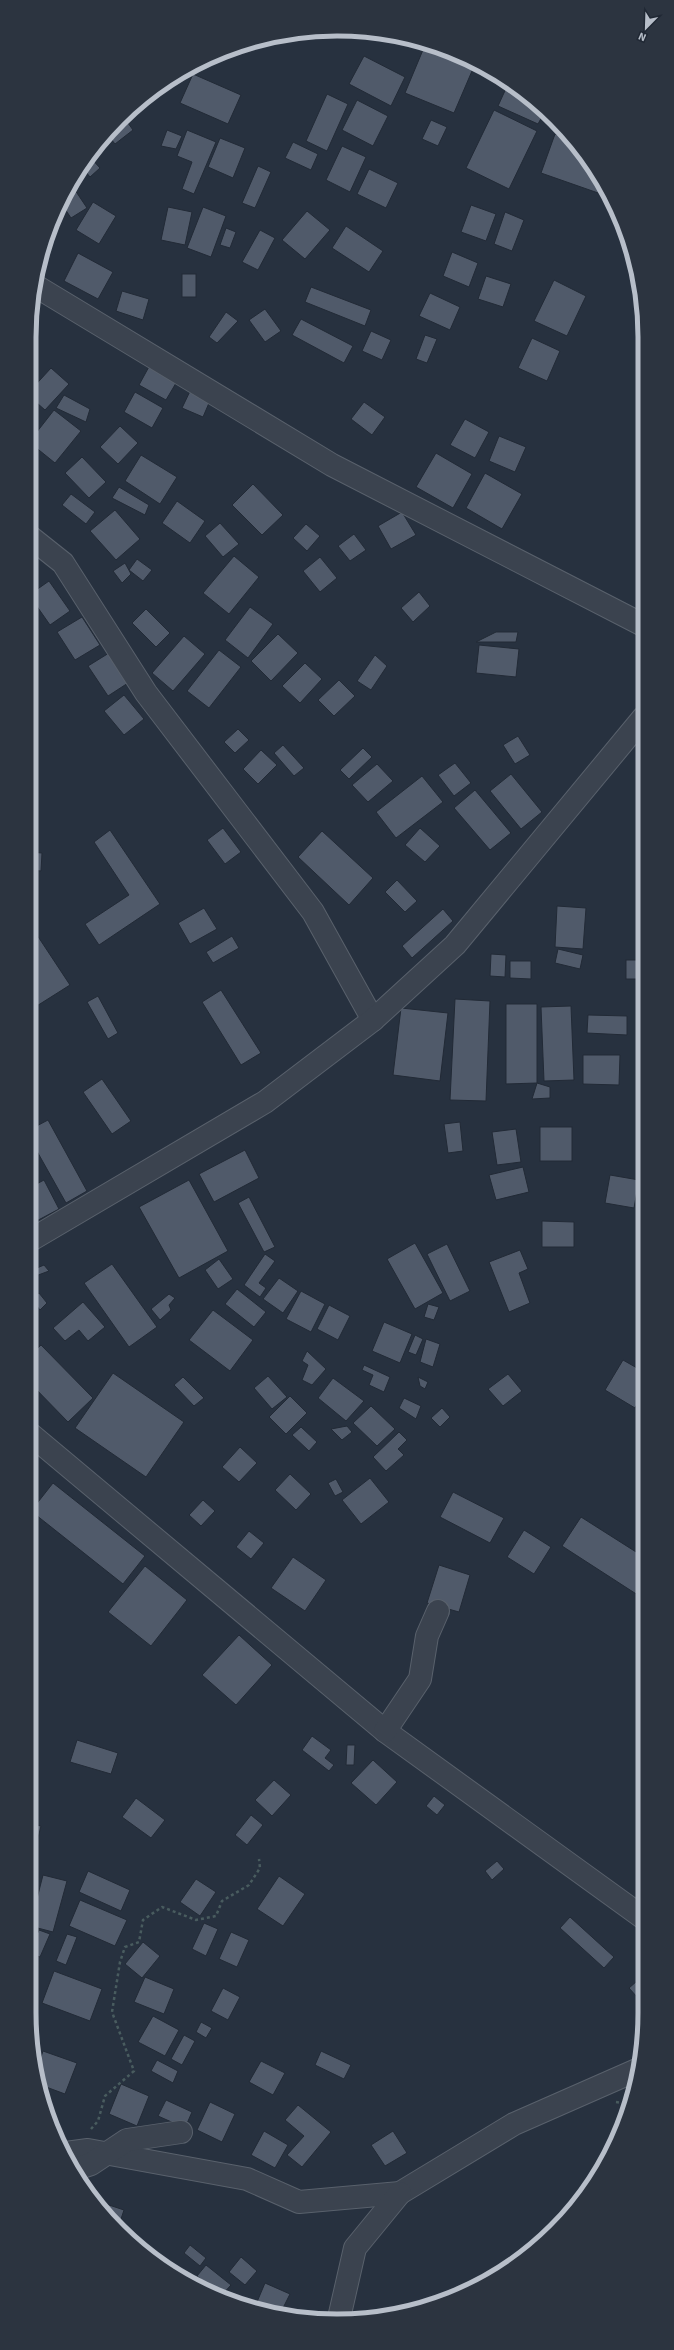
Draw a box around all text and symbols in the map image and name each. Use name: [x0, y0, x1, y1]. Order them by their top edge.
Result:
north arrow: [626, 8, 666, 48]
text: N: [636, 28, 649, 45]

